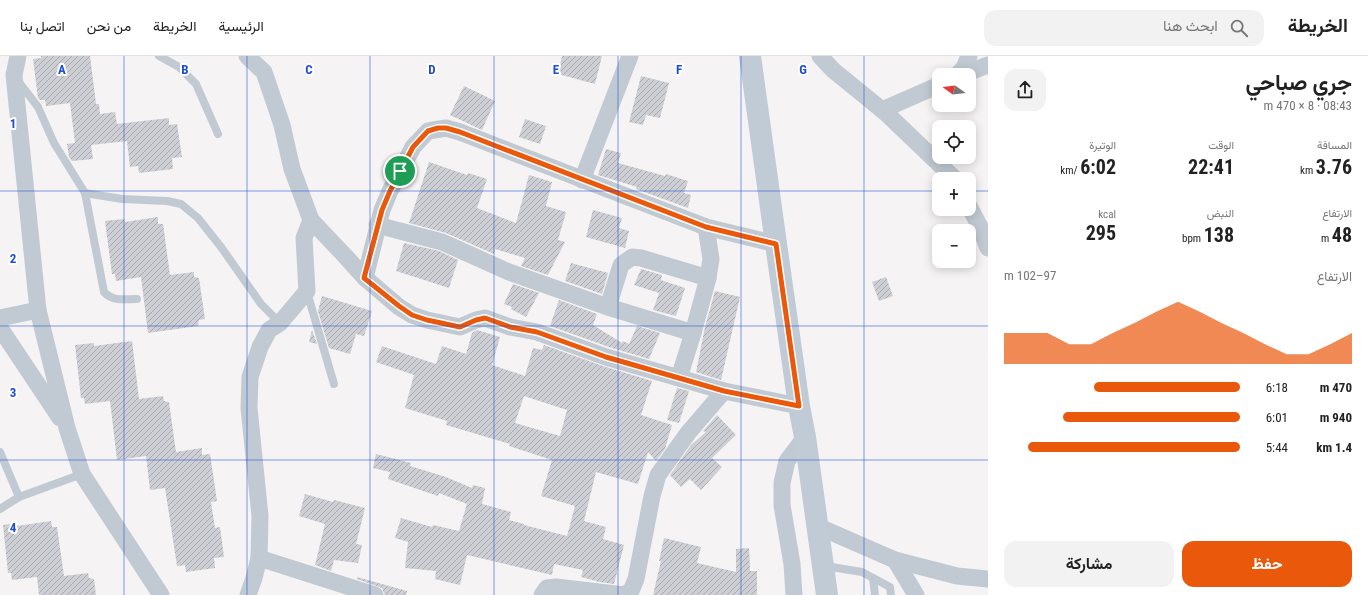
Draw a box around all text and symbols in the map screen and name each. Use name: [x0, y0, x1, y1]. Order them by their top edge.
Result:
search box: [984, 10, 1264, 46]
text: الخريطة: [1288, 14, 1348, 37]
text: ابحث هنا: [1163, 17, 1218, 35]
icon: search: [1228, 17, 1250, 39]
text: اتصل بنا: [20, 18, 65, 34]
text: من نحن: [87, 18, 131, 34]
text: الخريطة: [153, 18, 196, 34]
text: الرئيسية: [218, 18, 264, 34]
text: A: [58, 62, 66, 77]
text: B: [181, 62, 189, 77]
text: C: [305, 62, 313, 77]
text: D: [428, 62, 436, 77]
text: E: [553, 62, 560, 77]
text: F: [676, 62, 682, 77]
text: G: [799, 62, 807, 77]
north arrow: [932, 68, 976, 112]
map controls: [932, 68, 976, 268]
button: share: [1004, 69, 1046, 111]
text: جري صباحي: [1246, 70, 1352, 95]
text: 08:43 · 8 × 470 m: [1264, 98, 1352, 113]
text: 1: [10, 116, 16, 131]
button: locate: [932, 120, 976, 164]
text: الوتيرة: [1089, 139, 1116, 152]
text: الوقت: [1208, 139, 1234, 152]
text: المسافة: [1317, 139, 1352, 152]
pin: [383, 154, 417, 188]
text: 6:02: [1080, 155, 1116, 179]
text: 22:41: [1188, 155, 1234, 179]
text: 3.76: [1316, 155, 1352, 179]
icon: arrive: [389, 160, 411, 182]
text: /km: [1060, 164, 1080, 177]
text: km: [1300, 164, 1316, 177]
button: +: [932, 172, 976, 216]
text: النبض: [1207, 207, 1234, 220]
text: الارتفاع: [1322, 207, 1352, 220]
text: kcal: [1098, 208, 1116, 221]
text: 295: [1086, 221, 1116, 245]
text: 138: [1204, 223, 1234, 247]
text: 48: [1332, 223, 1352, 247]
button: −: [932, 224, 976, 268]
text: bpm: [1182, 232, 1204, 245]
text: m: [1321, 232, 1332, 245]
text: 2: [10, 251, 17, 266]
text: 97–102 m: [1004, 268, 1056, 283]
text: الارتفاع: [1317, 269, 1352, 284]
text: 6:18: [1266, 380, 1288, 395]
text: 470 m: [1320, 380, 1352, 395]
text: 3: [10, 385, 16, 400]
text: 6:01: [1266, 410, 1288, 425]
text: 940 m: [1320, 410, 1352, 425]
text: 5:44: [1266, 440, 1288, 455]
text: 1.4 km: [1316, 440, 1352, 455]
text: 4: [10, 520, 17, 535]
button: مشاركة: [1004, 541, 1174, 587]
button: حفظ: [1182, 541, 1352, 587]

